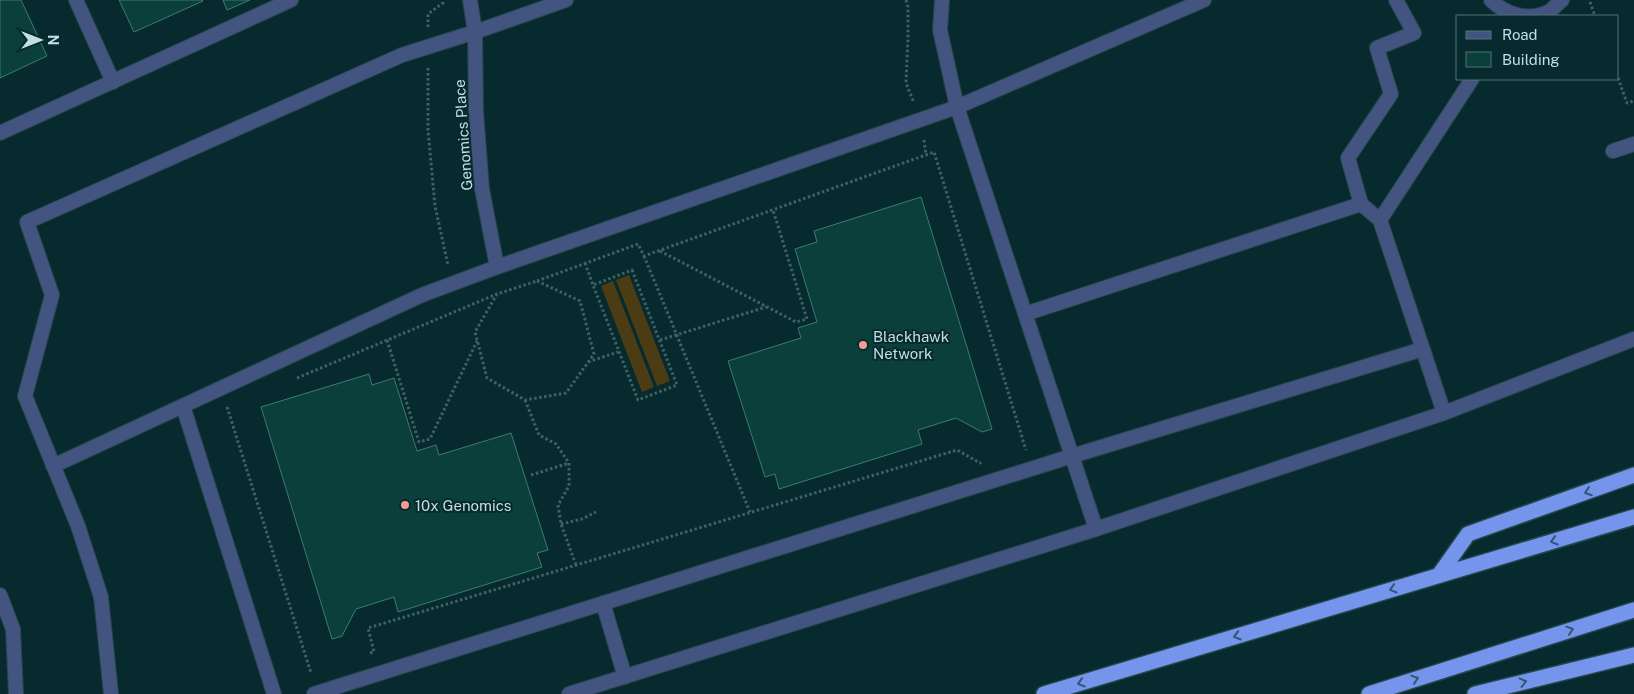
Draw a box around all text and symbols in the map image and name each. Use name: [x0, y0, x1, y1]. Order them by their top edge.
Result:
north arrow: [15, 15, 65, 65]
legend: [1456, 15, 1619, 80]
text: Road: [1502, 26, 1538, 43]
text: N: [45, 35, 61, 45]
text: Building: [1502, 51, 1560, 68]
street label: Genomics Place: [451, 79, 475, 191]
place label: Blackhawk Network: [873, 328, 949, 362]
marker: Blackhawk Network: [857, 339, 869, 351]
one-way arrow: [1584, 486, 1593, 496]
place label: 10x Genomics: [415, 497, 511, 514]
marker: 10x Genomics: [399, 499, 411, 511]
one-way arrow: [1550, 536, 1558, 546]
one-way arrow: [1389, 584, 1397, 594]
one-way arrow: [1566, 626, 1574, 636]
one-way arrow: [1233, 630, 1242, 640]
one-way arrow: [1411, 675, 1419, 685]
one-way arrow: [1078, 677, 1086, 687]
one-way arrow: [1518, 677, 1527, 688]

